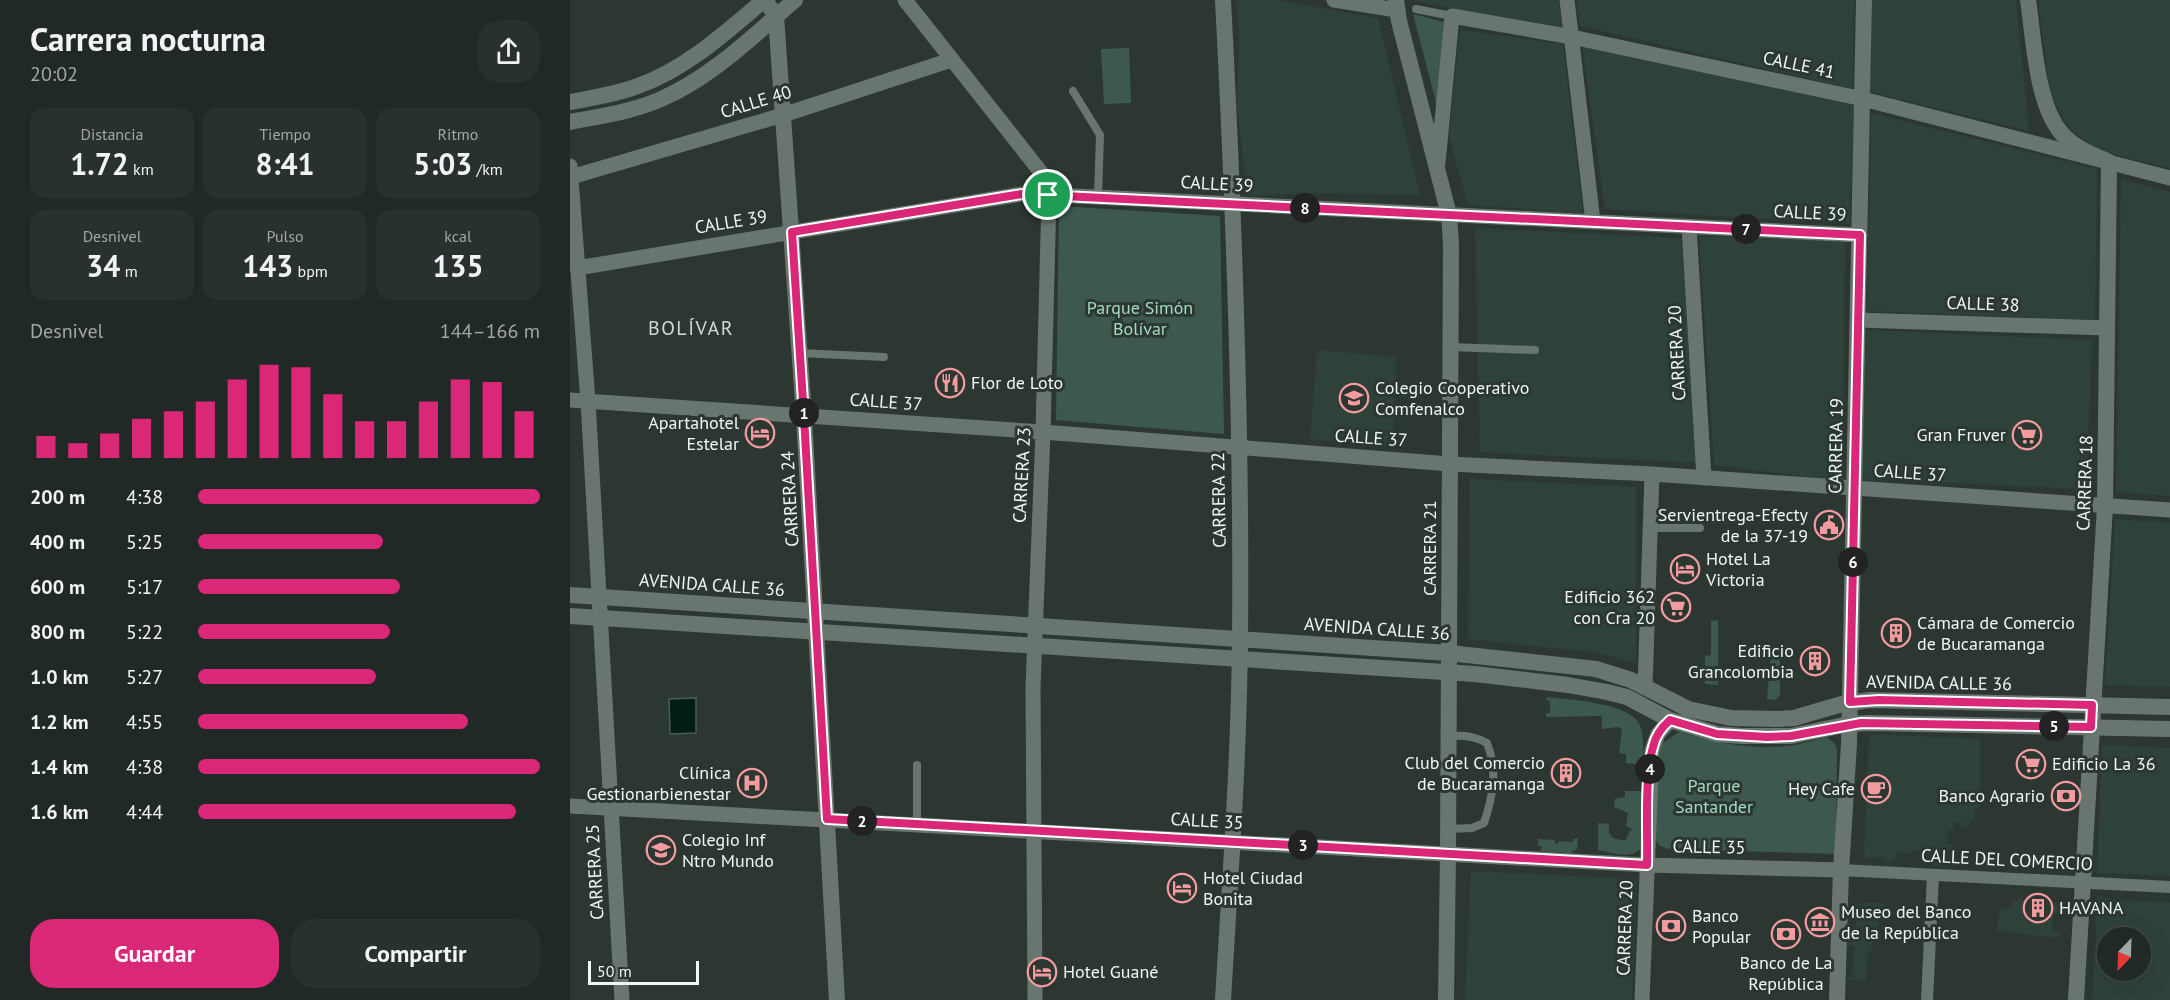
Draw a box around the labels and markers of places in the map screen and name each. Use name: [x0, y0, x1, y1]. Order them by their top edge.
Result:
pin: [1022, 169, 1073, 220]
pin: 8: [1290, 193, 1320, 223]
pin: 7: [1731, 214, 1761, 244]
restaurant icon: Flor de Loto: [934, 367, 966, 399]
place label: Flor de Loto: [971, 371, 1063, 394]
place label: Colegio Cooperativo Comfenalco: [1375, 376, 1529, 420]
school or university icon: Colegio Cooperativo Comfenalco: [1338, 382, 1370, 414]
pin: 1: [789, 398, 819, 428]
place label: Apartahotel Estelar: [648, 411, 740, 455]
hotel icon: Apartahotel Estelar: [744, 417, 776, 449]
supermarket icon: Gran Fruver: [2011, 419, 2043, 451]
place label: Gran Fruver: [1916, 423, 2006, 446]
place label: Servientrega-Efecty de la 37-19: [1658, 503, 1809, 547]
public building icon: Servientrega-Efecty de la 37-19: [1813, 509, 1845, 541]
place label: Hotel La Victoria: [1705, 547, 1771, 591]
pin: 6: [1838, 547, 1868, 577]
hotel icon: Hotel La Victoria: [1669, 553, 1701, 585]
place label: Edificio 362 con Cra 20: [1564, 585, 1655, 629]
supermarket icon: Edificio 362 con Cra 20: [1660, 591, 1692, 623]
place label: Cámara de Comercio de Bucaramanga: [1917, 611, 2075, 655]
building icon: Cámara de Comercio de Bucaramanga: [1880, 617, 1912, 649]
place label: Edificio Grancolombia: [1688, 639, 1794, 683]
building icon: Edificio Grancolombia: [1799, 645, 1831, 677]
pin: 5: [2039, 711, 2069, 741]
supermarket icon: Edificio La 36: [2015, 748, 2047, 780]
place label: Club del Comercio de Bucaramanga: [1405, 751, 1545, 795]
place label: Edificio La 36: [2052, 752, 2156, 775]
pin: 4: [1635, 754, 1665, 784]
building icon: Club del Comercio de Bucaramanga: [1550, 757, 1582, 789]
place label: Clínica Gestionarbienestar: [586, 761, 731, 805]
hospital icon: Clínica Gestionarbienestar: [736, 767, 768, 799]
cafe icon: Hey Cafe: [1860, 773, 1892, 805]
place label: Hey Cafe: [1788, 777, 1855, 800]
bank icon: Banco Agrario: [2050, 780, 2082, 812]
place label: Banco Agrario: [1939, 784, 2045, 807]
pin: 2: [847, 806, 877, 836]
place label: Colegio Inf Ntro Mundo: [682, 828, 774, 872]
pin: 3: [1288, 830, 1318, 860]
school or university icon: Colegio Inf Ntro Mundo: [645, 834, 677, 866]
place label: Hotel Ciudad Bonita: [1203, 866, 1303, 910]
hotel icon: Hotel Ciudad Bonita: [1166, 872, 1198, 904]
building icon: HAVANA: [2022, 892, 2054, 924]
place label: HAVANA: [2059, 896, 2124, 919]
place label: Museo del Banco de la República: [1841, 900, 1971, 944]
place label: Banco Popular: [1692, 904, 1751, 948]
museum icon: Museo del Banco de la República: [1804, 906, 1836, 938]
bank icon: Banco Popular: [1655, 910, 1687, 942]
bank icon: Banco de La República: [1770, 918, 1802, 950]
place label: Banco de La República: [1740, 951, 1832, 995]
hotel icon: Hotel Guané: [1026, 956, 1058, 988]
place label: Hotel Guané: [1063, 960, 1159, 983]

